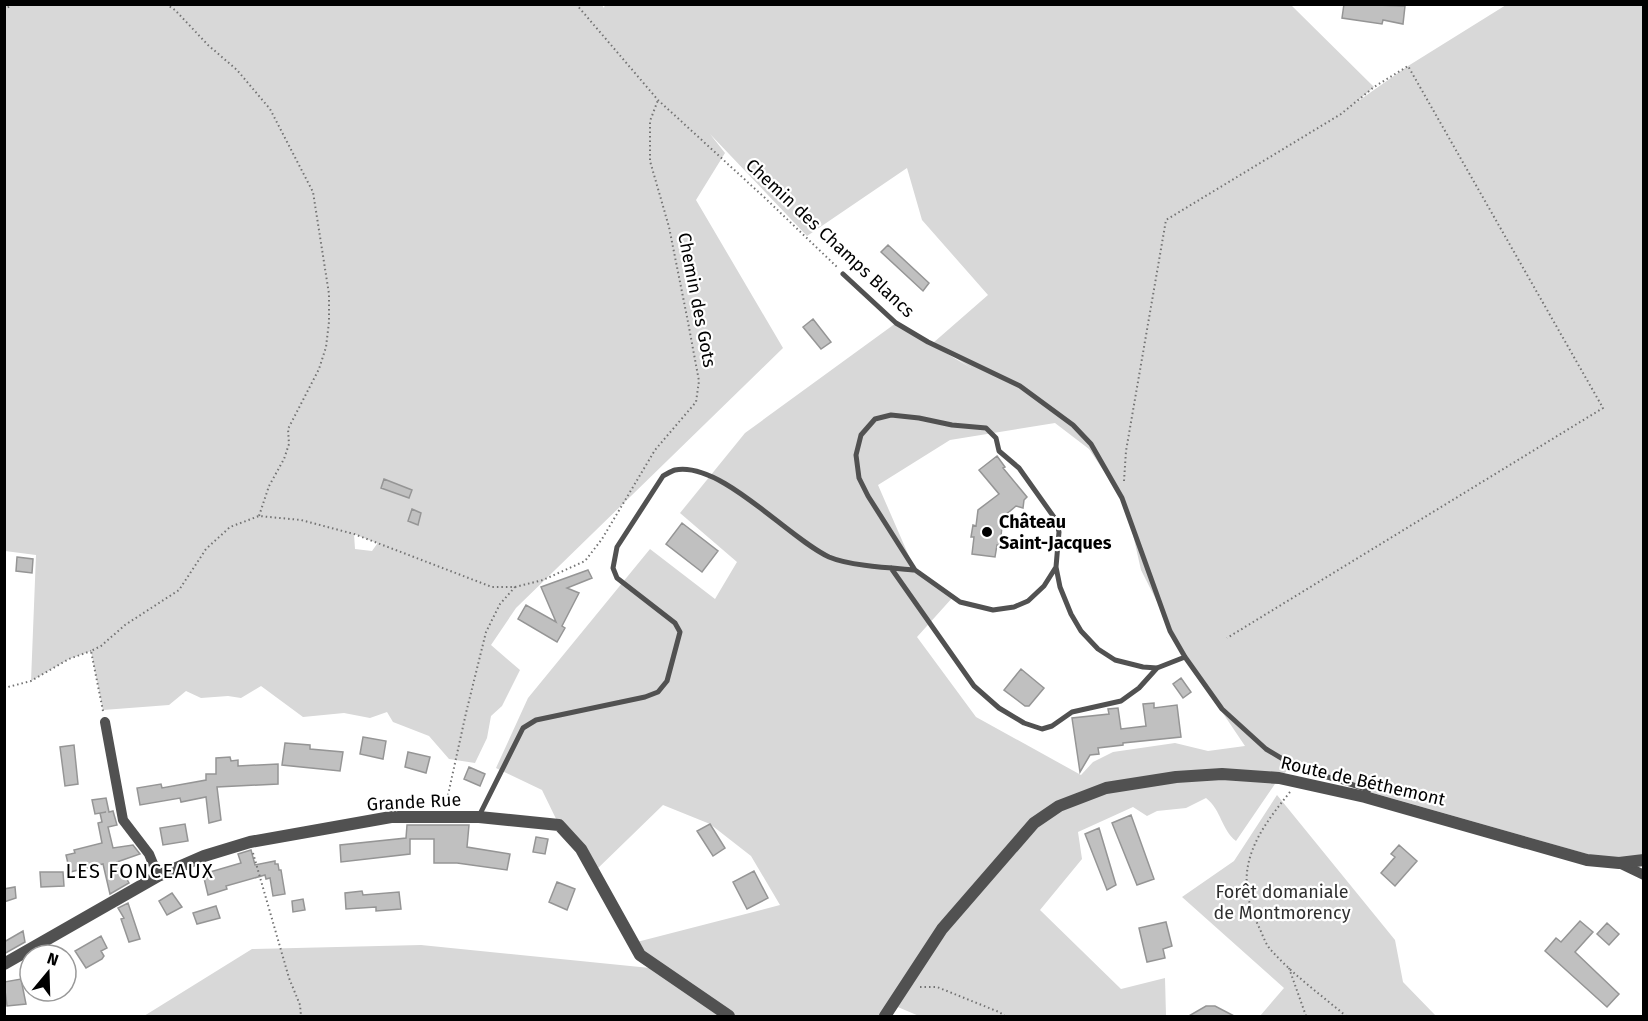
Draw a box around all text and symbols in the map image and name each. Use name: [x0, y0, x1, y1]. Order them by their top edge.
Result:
street label: Chemin des Champs Blancs: [741, 154, 919, 322]
street label: Chemin des Gots: [673, 231, 721, 369]
place label: Château Saint-Jacques: [999, 511, 1112, 554]
marker: Château Saint-Jacques: [980, 525, 994, 539]
street label: Route de Béthemont: [1279, 751, 1448, 811]
street label: Grande Rue: [366, 789, 462, 815]
district label: LES FONCEAUX: [66, 859, 214, 883]
park label: Forêt domaniale de Montmorency: [1213, 881, 1351, 924]
north arrow: [18, 943, 78, 1003]
text: N: [45, 949, 61, 970]

